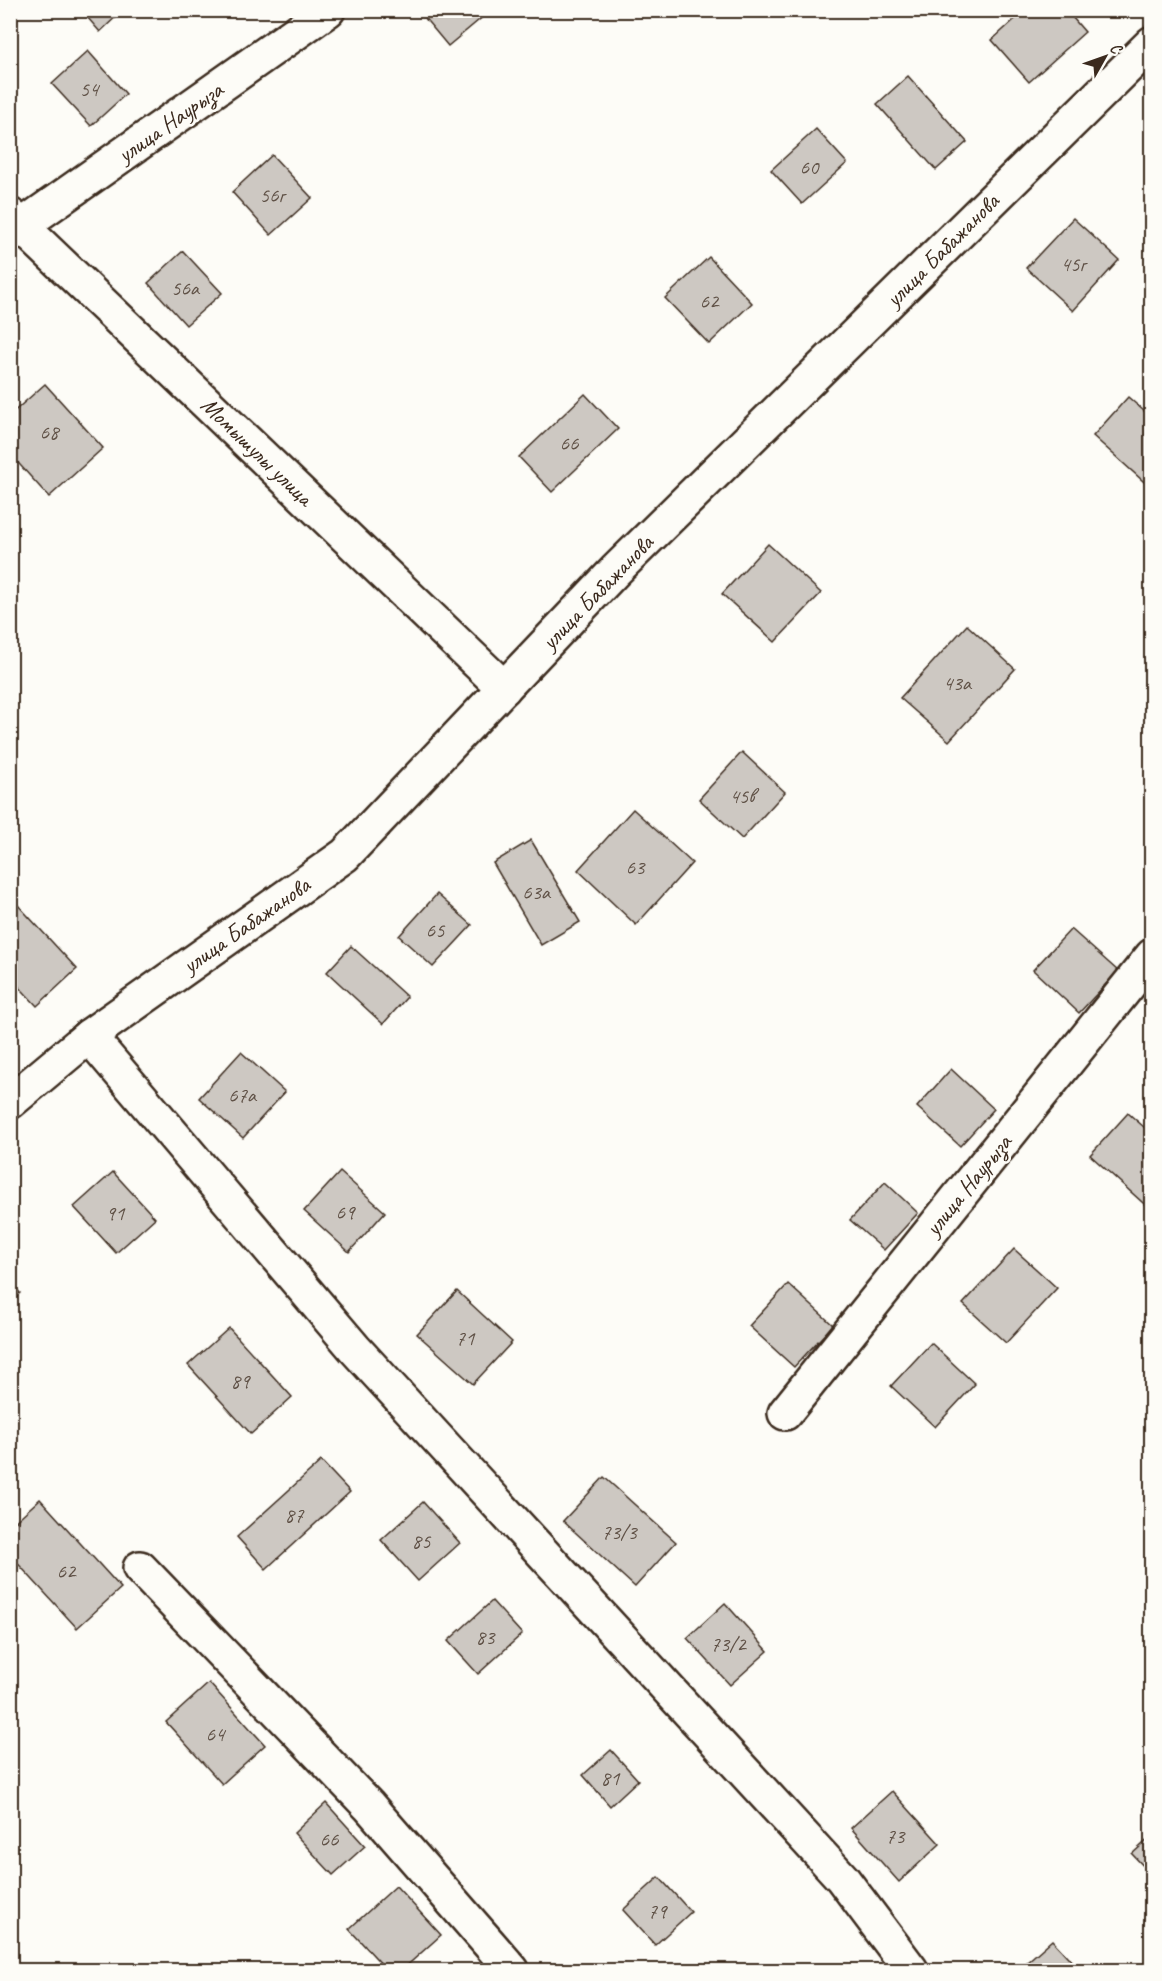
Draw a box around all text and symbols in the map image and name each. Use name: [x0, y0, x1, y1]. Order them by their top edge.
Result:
north arrow: [1075, 27, 1135, 87]
text: С: [1106, 39, 1127, 59]
street label: улица Наурыза: [110, 74, 230, 171]
house number: 54: [80, 76, 101, 102]
house number: 60: [800, 154, 820, 180]
house number: 56г: [260, 182, 288, 208]
street label: улица Бабажанова: [877, 186, 1006, 315]
house number: 45г: [1061, 251, 1089, 277]
house number: 56а: [171, 275, 201, 301]
house number: 62: [700, 288, 720, 314]
street label: Момышулы улица: [195, 390, 321, 514]
house number: 68: [40, 419, 61, 445]
house number: 66: [560, 430, 579, 456]
street label: улица Бабажанова: [533, 527, 660, 657]
house number: 43а: [943, 670, 973, 696]
house number: 45в: [729, 783, 759, 809]
house number: 63: [626, 854, 646, 880]
street label: улица Бабажанова: [175, 869, 317, 981]
house number: 63а: [522, 879, 552, 905]
house number: 65: [426, 917, 446, 943]
house number: 67а: [228, 1082, 258, 1108]
street label: улица Наурыза: [917, 1127, 1020, 1244]
house number: 69: [336, 1199, 356, 1225]
house number: 91: [106, 1200, 126, 1226]
house number: 71: [456, 1325, 476, 1351]
house number: 89: [231, 1368, 251, 1394]
house number: 87: [285, 1502, 305, 1528]
house number: 73/3: [601, 1519, 638, 1545]
house number: 85: [412, 1528, 432, 1554]
house number: 62: [57, 1558, 77, 1584]
house number: 83: [476, 1624, 496, 1650]
house number: 73/2: [710, 1631, 747, 1657]
house number: 64: [206, 1721, 227, 1747]
house number: 81: [601, 1765, 621, 1791]
house number: 73: [886, 1823, 906, 1849]
house number: 66: [320, 1826, 339, 1852]
house number: 79: [648, 1898, 668, 1924]

